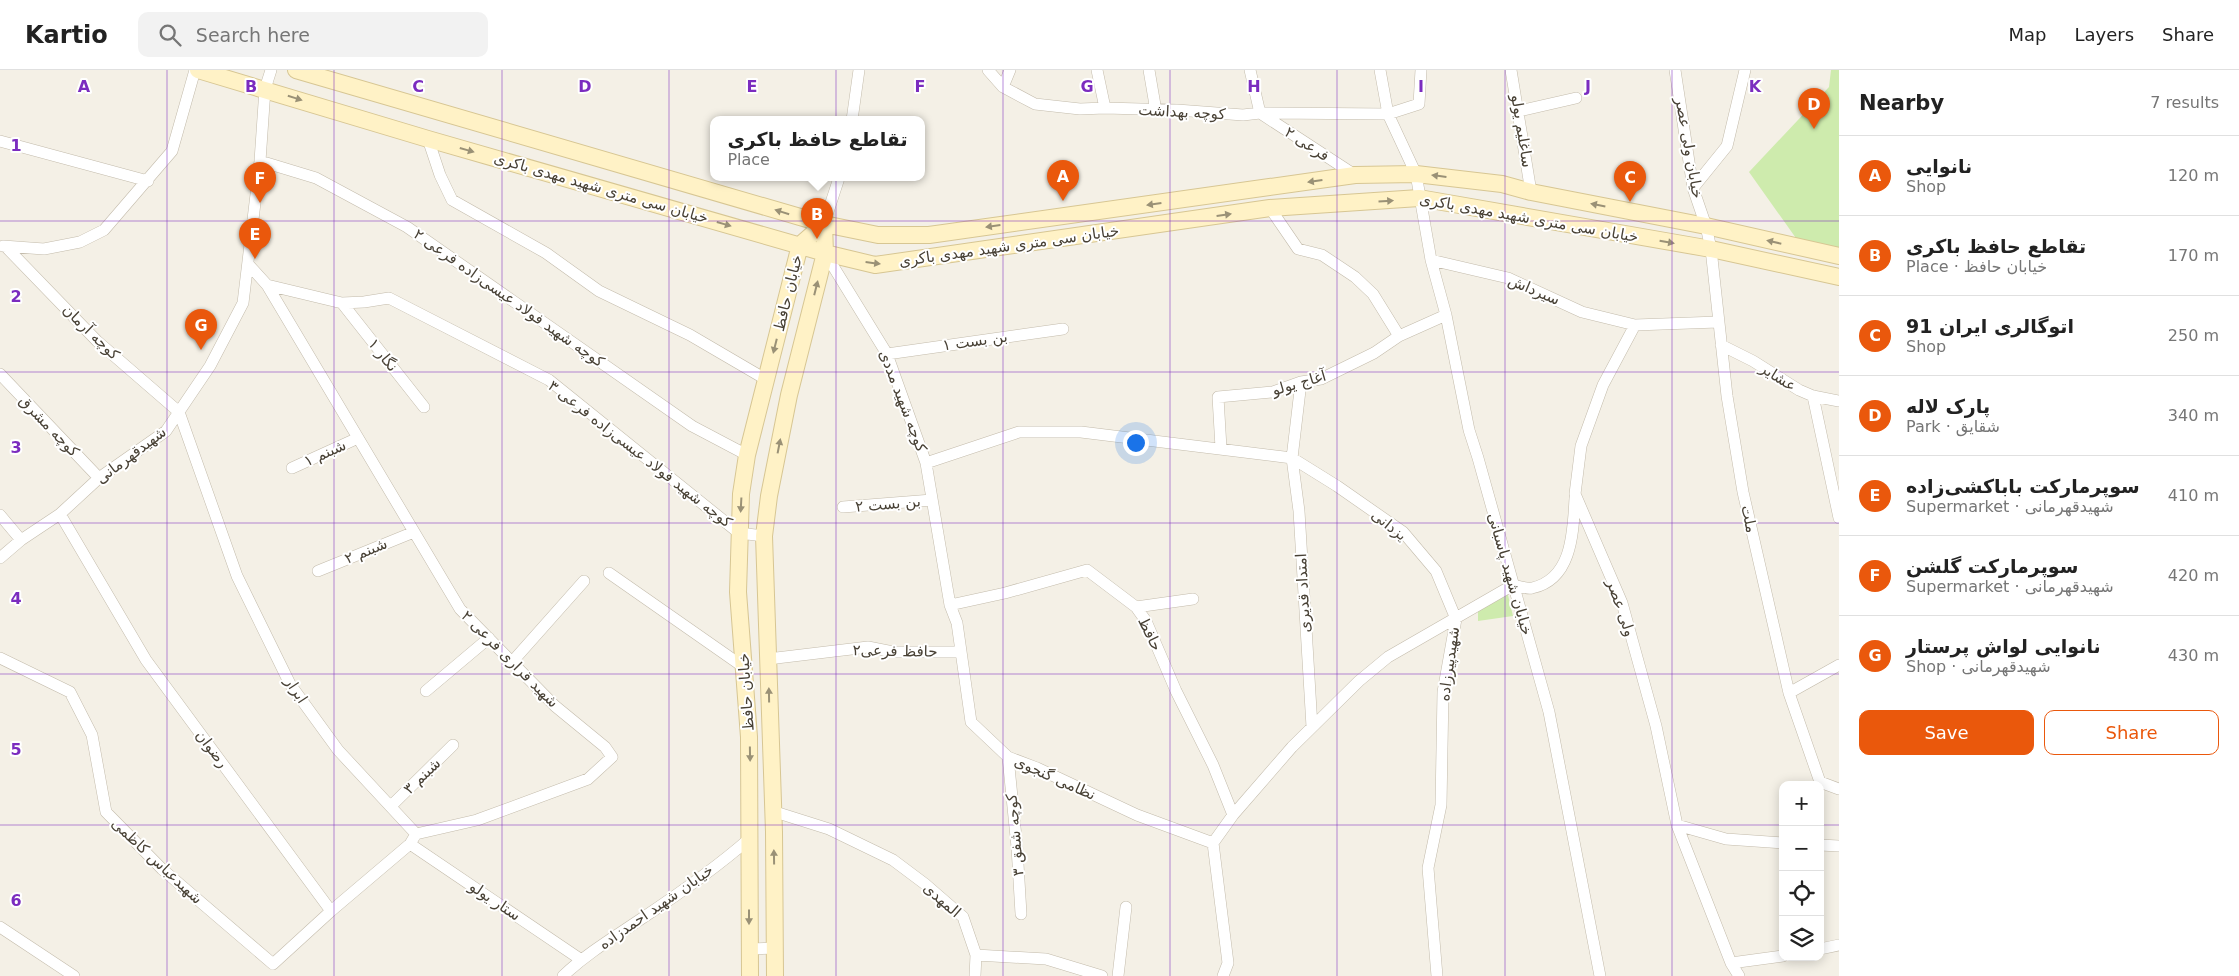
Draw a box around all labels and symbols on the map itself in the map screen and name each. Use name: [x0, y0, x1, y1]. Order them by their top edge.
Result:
text: A: [78, 77, 91, 96]
text: B: [245, 77, 257, 96]
text: C: [412, 77, 424, 96]
text: D: [578, 77, 592, 96]
text: E: [747, 77, 757, 96]
text: F: [915, 77, 925, 96]
text: G: [1080, 77, 1094, 96]
text: H: [1247, 77, 1261, 96]
text: I: [1418, 77, 1424, 96]
text: J: [1584, 77, 1591, 96]
text: K: [1749, 77, 1762, 96]
pin: D: [1798, 88, 1830, 129]
street label: ساغلیم یولو: [1507, 92, 1537, 169]
one-way arrow: [287, 95, 302, 102]
street label: خیابان ولی عصر: [1671, 95, 1707, 200]
street label: کوچه بهداشت: [1138, 101, 1227, 123]
street label: فرعی ۲: [1281, 123, 1333, 165]
text: 1: [10, 136, 22, 155]
one-way arrow: [460, 147, 475, 155]
street label: خیابان سی متری شهید مهدی باکری: [492, 149, 710, 227]
pin: A: [1047, 160, 1079, 201]
pin: C: [1614, 161, 1646, 202]
pin: F: [244, 162, 276, 203]
one-way arrow: [1430, 172, 1446, 180]
one-way arrow: [1307, 177, 1323, 185]
street label: خیابان سی متری شهید مهدی باکری: [1418, 190, 1640, 246]
one-way arrow: [1378, 196, 1394, 204]
pin: B: [801, 198, 833, 239]
one-way arrow: [1146, 200, 1162, 208]
one-way arrow: [1591, 201, 1606, 209]
one-way arrow: [774, 207, 789, 215]
one-way arrow: [1216, 211, 1232, 219]
pin: E: [239, 218, 271, 259]
one-way arrow: [717, 220, 732, 228]
street label: خیابان سی متری شهید مهدی باکری: [898, 222, 1120, 270]
one-way arrow: [985, 223, 1001, 231]
street label: کوچه شهید فولاد عیسی‌زاده فرعی ۲: [410, 225, 608, 371]
one-way arrow: [1659, 238, 1675, 246]
one-way arrow: [1767, 238, 1782, 246]
street label: خیابان حافظ: [770, 253, 806, 333]
one-way arrow: [865, 259, 881, 267]
street label: سیرداش: [1505, 271, 1563, 309]
one-way arrow: [812, 281, 820, 296]
text: 2: [10, 287, 22, 306]
street label: کوچه آرمان: [59, 301, 124, 364]
pin: G: [185, 309, 217, 350]
street label: بن بست ۱: [941, 328, 1009, 354]
street label: نگار ۱: [364, 335, 402, 375]
one-way arrow: [771, 339, 779, 354]
street label: کوچه شهید مددی: [875, 347, 931, 455]
street label: عشایر: [1756, 358, 1799, 395]
street label: آغاج یولو: [1269, 367, 1329, 401]
street label: کوچه شهید فولاد عیسی‌زاده فرعی ۳: [544, 377, 736, 532]
street label: کوچه مشرق: [15, 392, 83, 461]
street label: شهیدقهرمانی: [92, 423, 170, 487]
your location: [1123, 430, 1149, 456]
street label: شبنم ۱: [301, 436, 349, 470]
text: 3: [10, 438, 22, 457]
one-way arrow: [775, 439, 783, 454]
street label: بن بست ۲: [855, 492, 921, 516]
one-way arrow: [736, 497, 744, 513]
street label: ملت: [1737, 504, 1761, 534]
street label: یزدانی: [1368, 506, 1410, 544]
street label: خیابان شهید پاسبانی: [1483, 511, 1536, 638]
street label: شبنم ۲: [342, 534, 390, 568]
street label: امتداد قدیری: [1292, 553, 1314, 633]
street label: ولی عصر: [1603, 576, 1639, 639]
text: 4: [10, 589, 22, 608]
street label: شهید قراری فرعی ۲: [458, 607, 562, 711]
street label: حافظ: [1134, 614, 1166, 654]
street label: شهیدپیرزاده: [1435, 626, 1464, 702]
street label: حافظ فرعی۲: [852, 641, 938, 661]
street label: خیابان حافظ: [734, 652, 758, 732]
street label: ابرار: [280, 673, 311, 707]
one-way arrow: [765, 687, 773, 703]
street label: رضوان: [192, 726, 232, 772]
text: 5: [10, 740, 22, 759]
one-way arrow: [746, 747, 754, 763]
street label: نظامی گنجوی: [1012, 752, 1098, 804]
street label: شبنم ۳: [400, 754, 444, 798]
street label: کوچه شفق ۳: [1002, 792, 1028, 877]
street label: شهیدعباس کاظمی: [108, 814, 206, 908]
one-way arrow: [770, 849, 778, 865]
street label: خیابان شهید احمدزاده: [595, 861, 717, 953]
street label: ستار یولو: [465, 877, 524, 925]
street label: المهدی: [920, 879, 964, 921]
text: 6: [10, 891, 22, 910]
one-way arrow: [745, 909, 753, 925]

